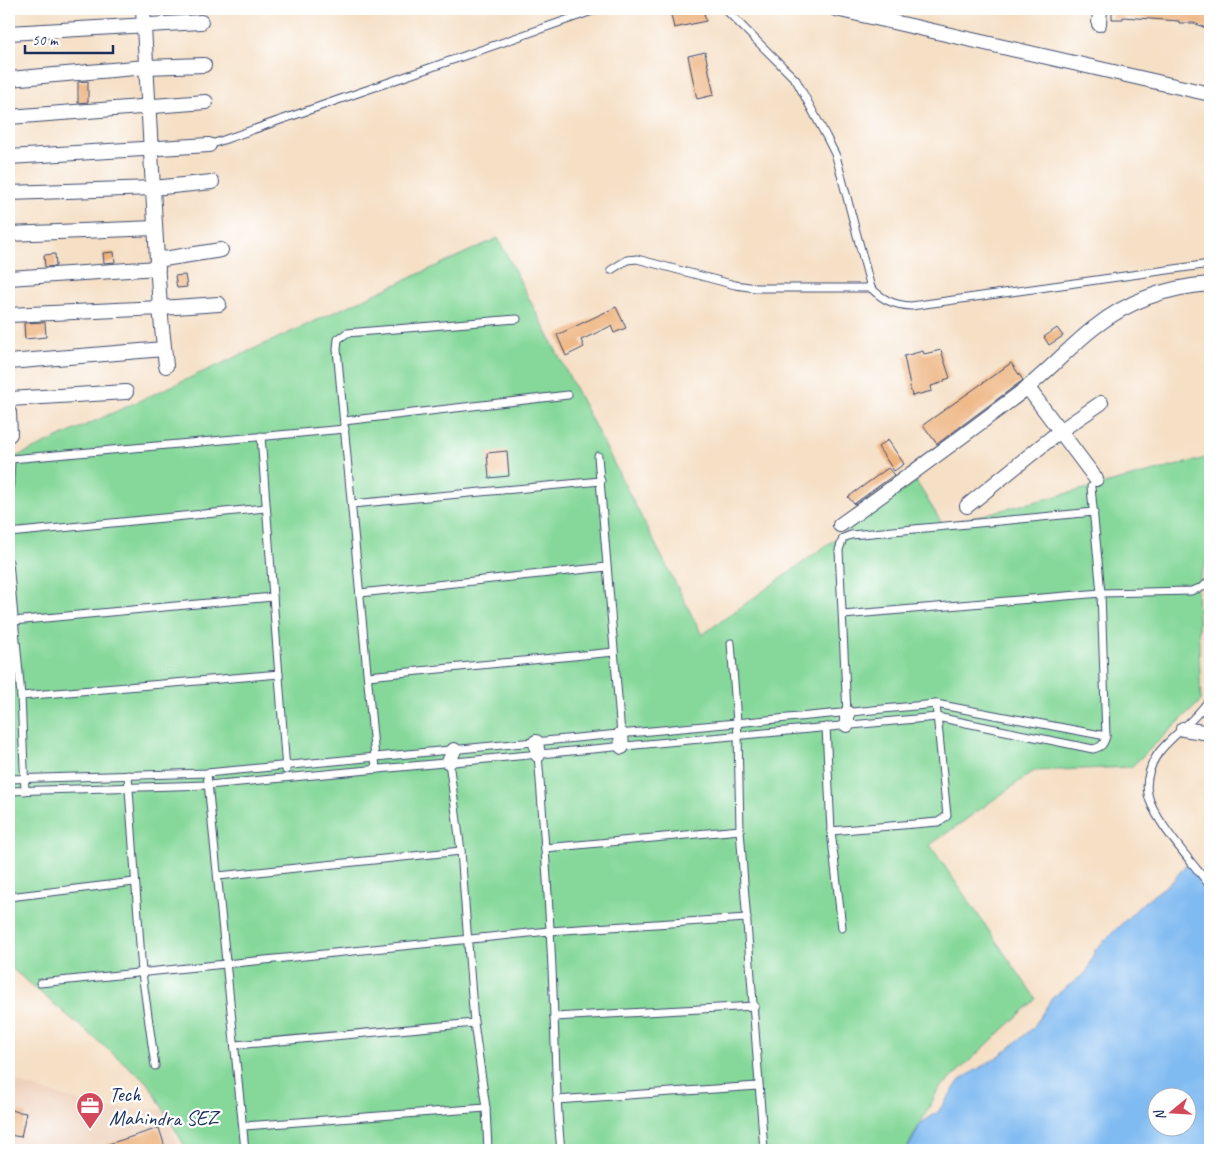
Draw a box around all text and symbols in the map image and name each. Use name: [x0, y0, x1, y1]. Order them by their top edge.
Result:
scale bar: [25, 22, 112, 54]
text: 50 m: [32, 31, 59, 50]
place label: Tech Mahindra SEZ: [109, 1081, 221, 1131]
north arrow: [1146, 1086, 1196, 1136]
office icon: Tech Mahindra SEZ: [75, 1091, 105, 1130]
text: N: [1150, 1107, 1170, 1123]

